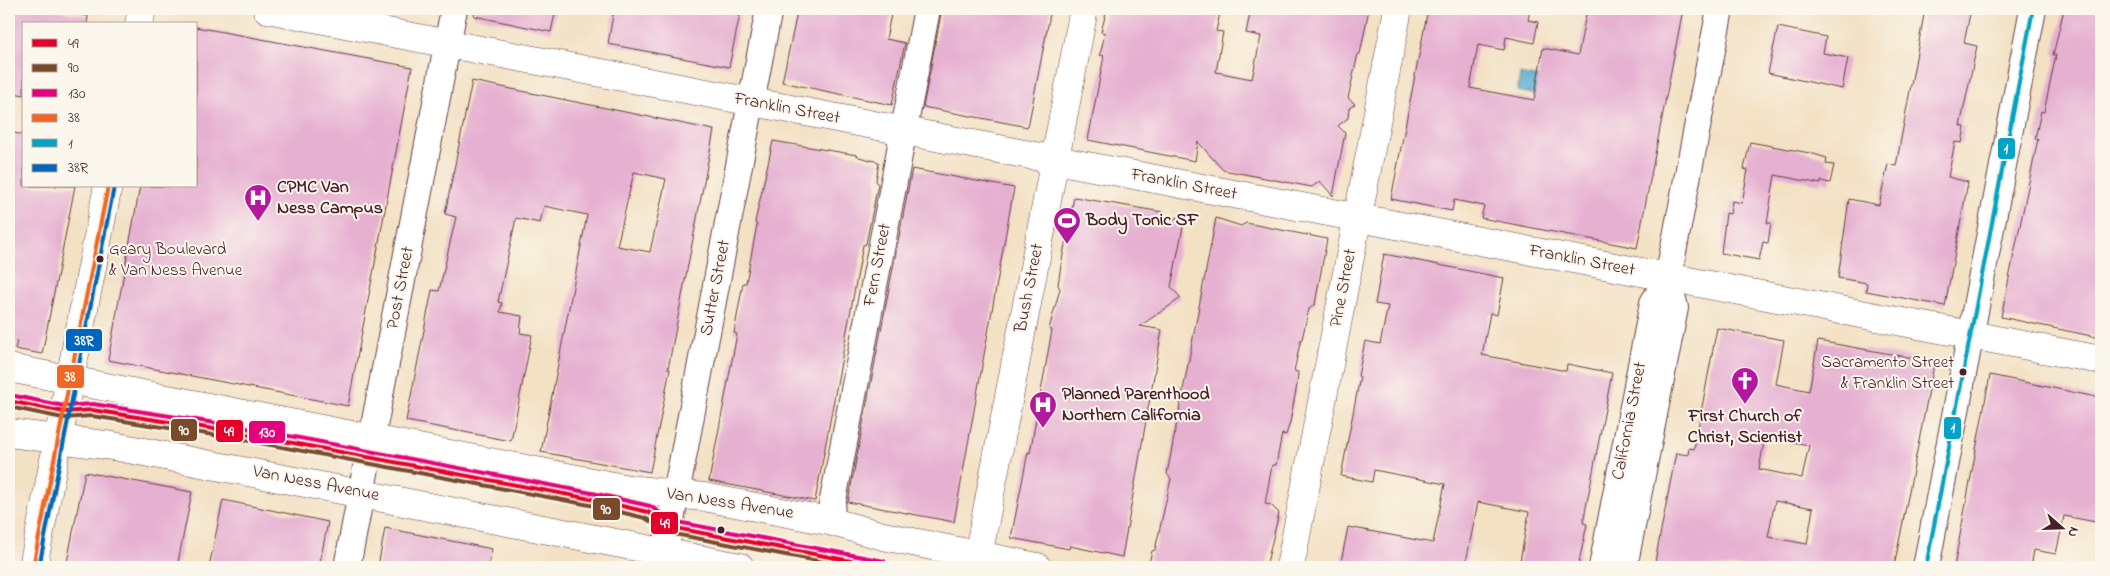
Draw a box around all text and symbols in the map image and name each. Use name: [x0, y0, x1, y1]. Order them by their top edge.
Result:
legend: [22, 22, 198, 188]
text: 49: [68, 33, 79, 55]
text: 90: [68, 57, 80, 79]
text: 130: [68, 83, 86, 105]
street label: Franklin Street: [731, 86, 842, 132]
text: 38: [68, 107, 80, 129]
text: 1: [68, 133, 73, 155]
line badge: 1: [1997, 137, 2016, 160]
text: 1: [2004, 139, 2009, 160]
text: 38R: [68, 157, 89, 179]
street label: Franklin Street: [1128, 162, 1239, 208]
place label: CPMC Van Ness Campus: [277, 175, 383, 222]
hospital icon: CPMC Van Ness Campus: [243, 183, 273, 222]
sports icon: Body Tonic SF: [1052, 206, 1082, 245]
place label: Body Tonic SF: [1085, 208, 1199, 235]
street label: Fern Street: [857, 221, 899, 310]
place label: Geary Boulevard & Van Ness Avenue: [109, 237, 243, 283]
street label: Sutter Street: [694, 238, 738, 338]
street label: Franklin Street: [1526, 238, 1637, 284]
street label: Bush Street: [1008, 241, 1051, 336]
street label: Post Street: [380, 244, 422, 332]
street label: Pine Street: [1324, 247, 1364, 329]
marker: Geary Boulevard & Van Ness Avenue: [95, 254, 105, 264]
line badge: 38R: [65, 328, 103, 352]
text: 38R: [74, 331, 95, 352]
place label: Sacramento Street & Franklin Street: [1821, 350, 1954, 396]
street label: California Street: [1606, 360, 1654, 482]
line badge: 38: [56, 364, 85, 389]
church icon: First Church of Christ, Scientist: [1730, 366, 1760, 405]
text: 38: [63, 367, 76, 388]
marker: Sacramento Street & Franklin Street: [1958, 367, 1968, 377]
place label: Planned Parenthood Northern California: [1062, 382, 1210, 429]
hospital icon: Planned Parenthood Northern California: [1028, 390, 1058, 429]
place label: First Church of Christ, Scientist: [1687, 404, 1803, 451]
line badge: 1: [1943, 416, 1962, 440]
line badge: 90: [170, 418, 198, 442]
text: 1: [1951, 418, 1956, 439]
line badge: 49: [215, 419, 244, 443]
line badge: 130: [248, 420, 286, 444]
text: 90: [178, 421, 189, 442]
text: 49: [223, 422, 235, 443]
text: 130: [259, 423, 275, 444]
street label: Van Ness Avenue: [250, 459, 382, 509]
street label: Van Ness Avenue: [664, 481, 796, 527]
line badge: 90: [592, 497, 621, 521]
text: 90: [600, 500, 611, 521]
north arrow: [2038, 504, 2088, 554]
line badge: 49: [650, 511, 679, 535]
text: 49: [659, 514, 671, 535]
text: N: [2061, 524, 2084, 540]
unlabelled marker: [716, 525, 726, 535]

